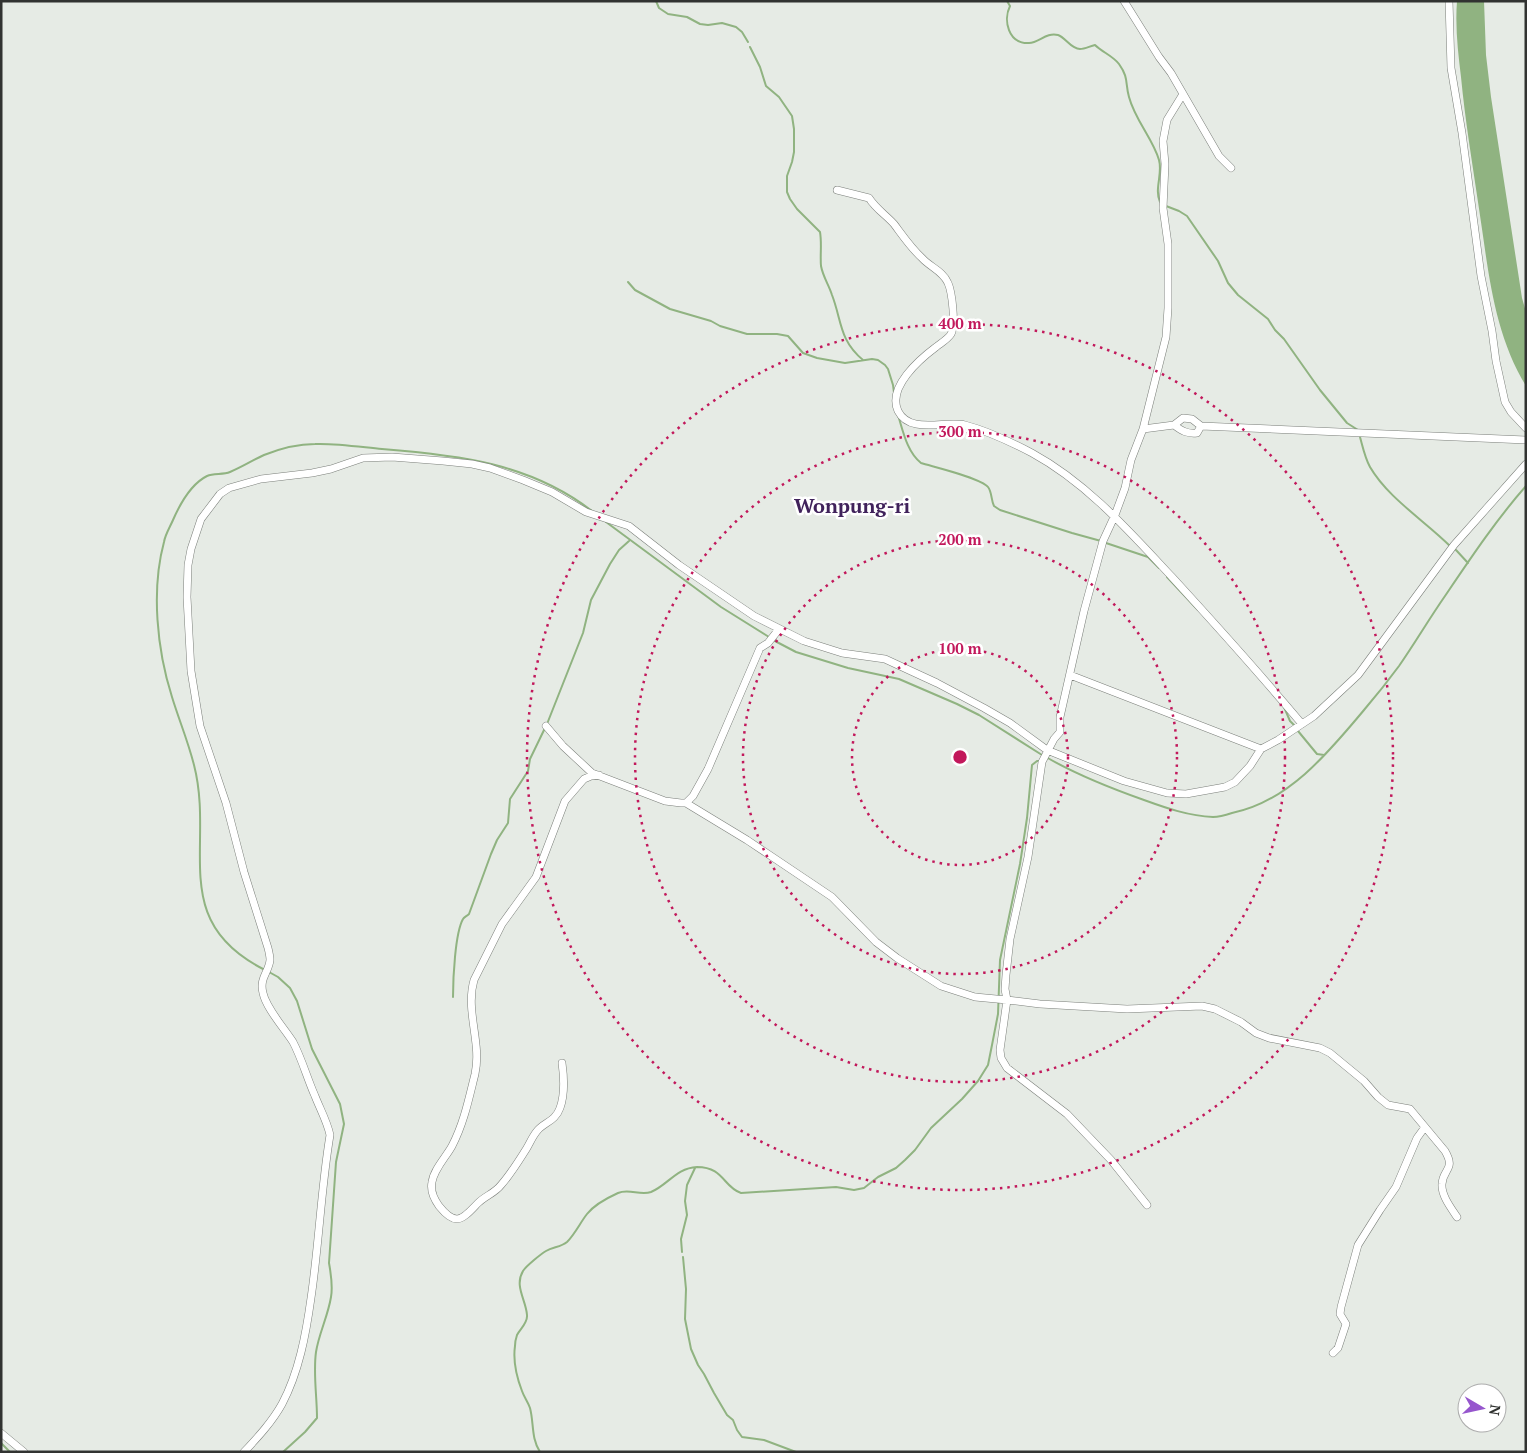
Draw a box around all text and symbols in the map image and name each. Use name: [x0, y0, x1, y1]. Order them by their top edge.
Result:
text: 400 m: [938, 313, 982, 333]
text: 300 m: [938, 421, 982, 441]
district label: Wonpung-ri: [794, 492, 910, 519]
text: 200 m: [938, 529, 982, 549]
text: 100 m: [938, 638, 982, 658]
centre of rings: [951, 748, 969, 766]
north arrow: [1457, 1383, 1507, 1433]
text: N: [1485, 1403, 1506, 1417]

